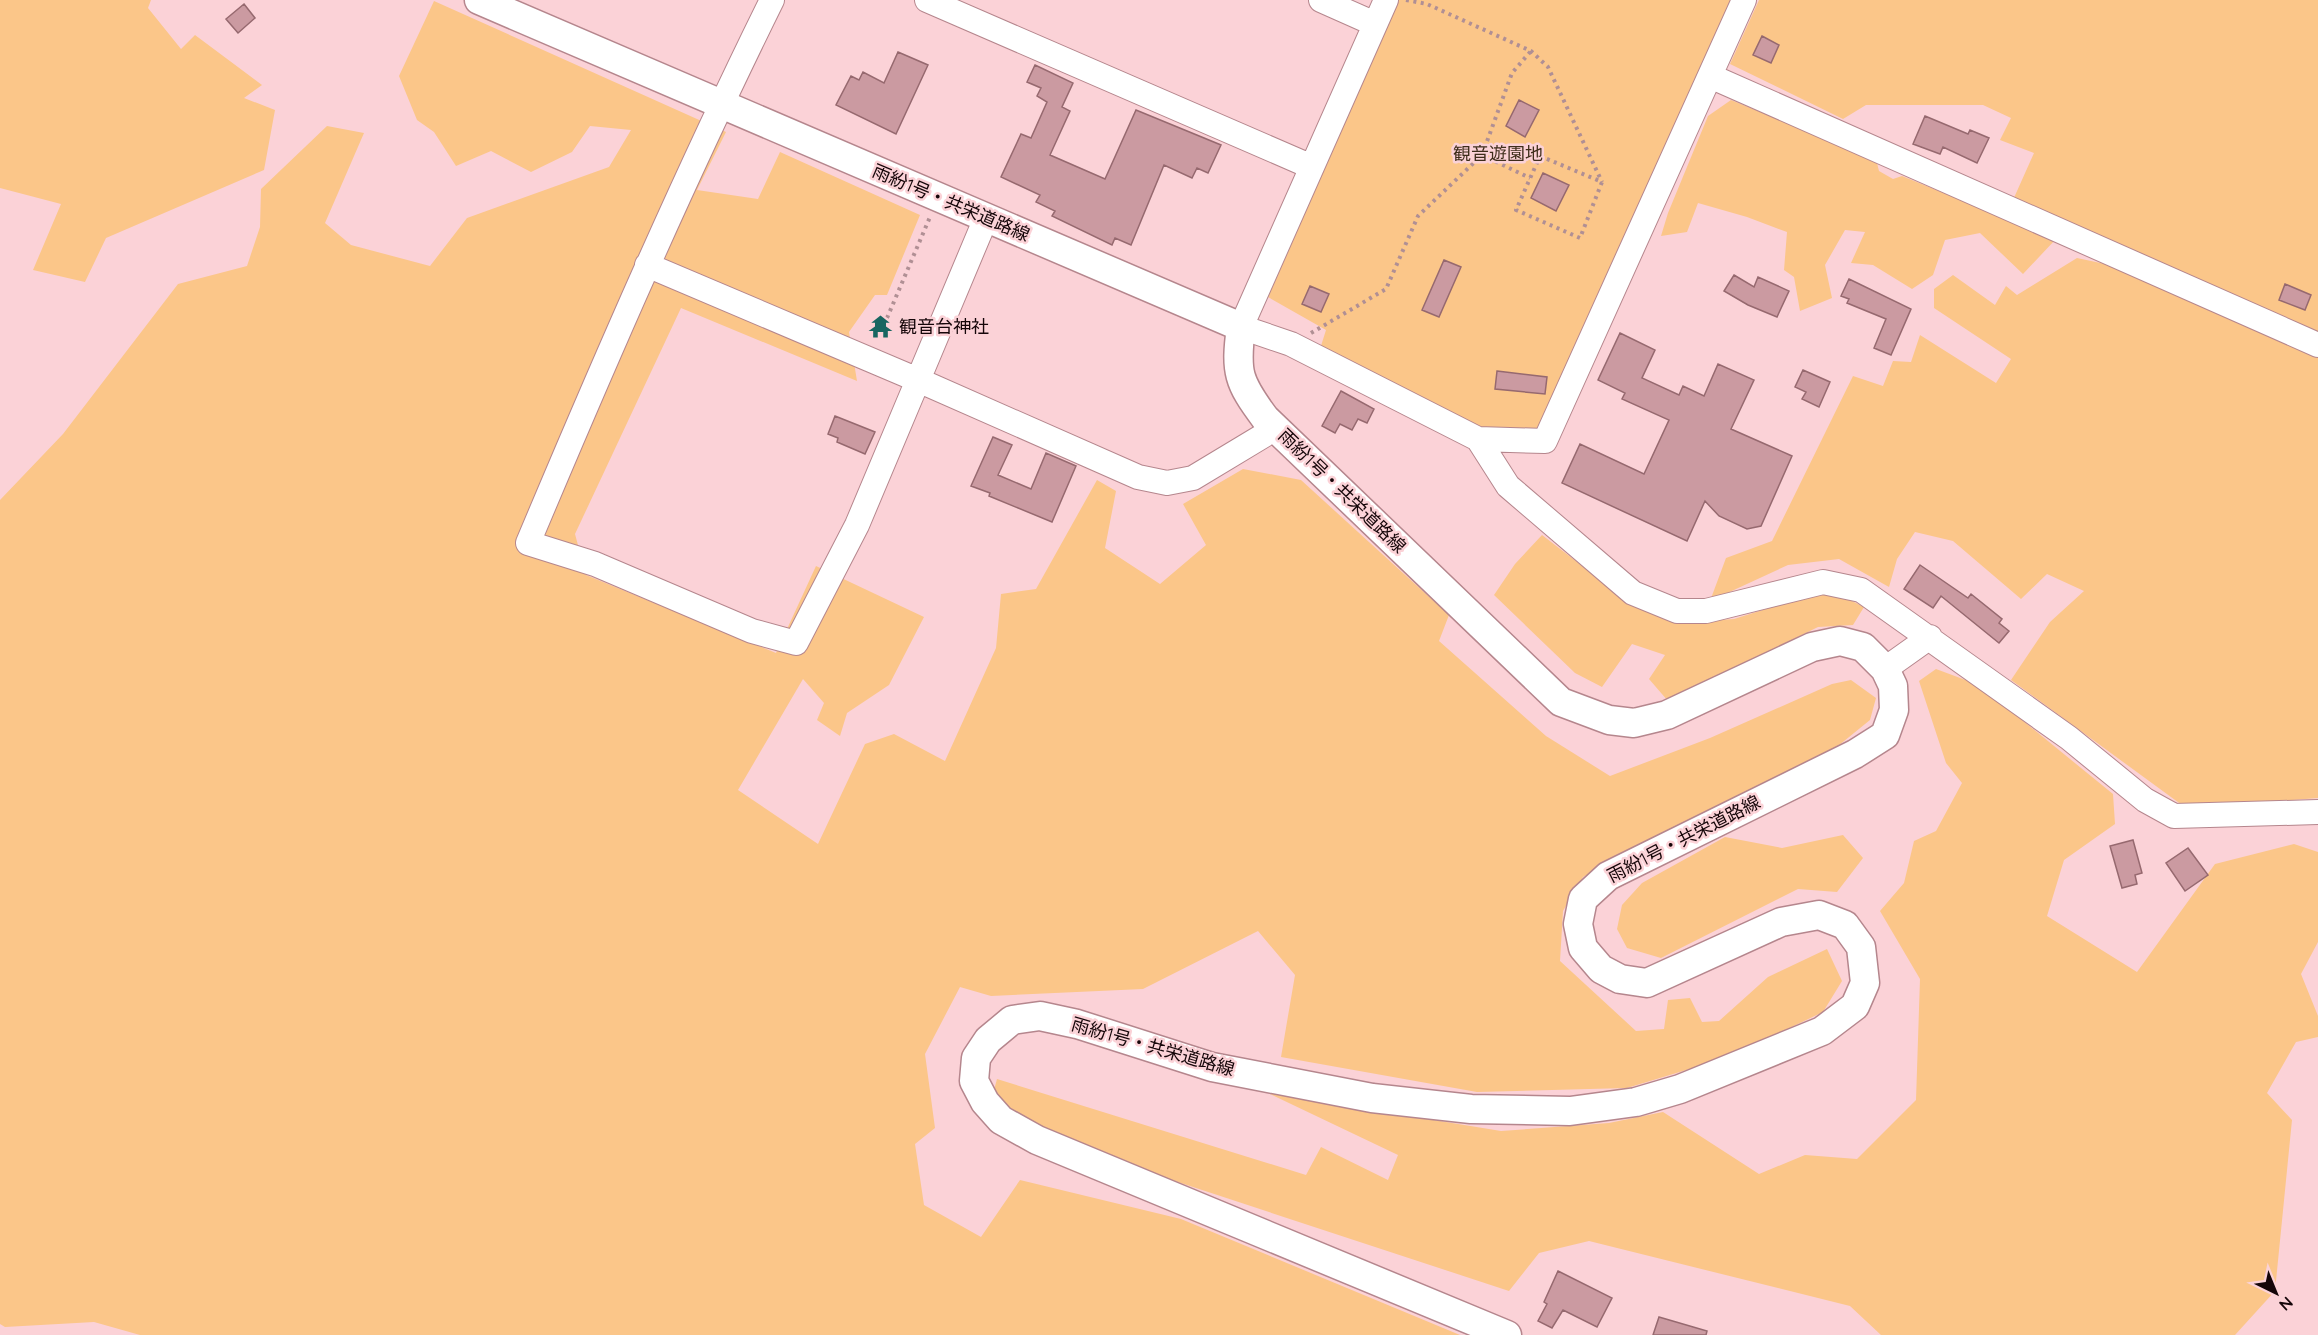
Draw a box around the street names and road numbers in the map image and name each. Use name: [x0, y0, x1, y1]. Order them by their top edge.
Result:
street label: 雨紛1号・共栄道路線: [869, 159, 1033, 246]
street label: 雨紛1号・共栄道路線: [1274, 424, 1411, 557]
street label: 雨紛1号・共栄道路線: [1603, 790, 1764, 887]
street label: 雨紛1号・共栄道路線: [1069, 1012, 1237, 1081]

